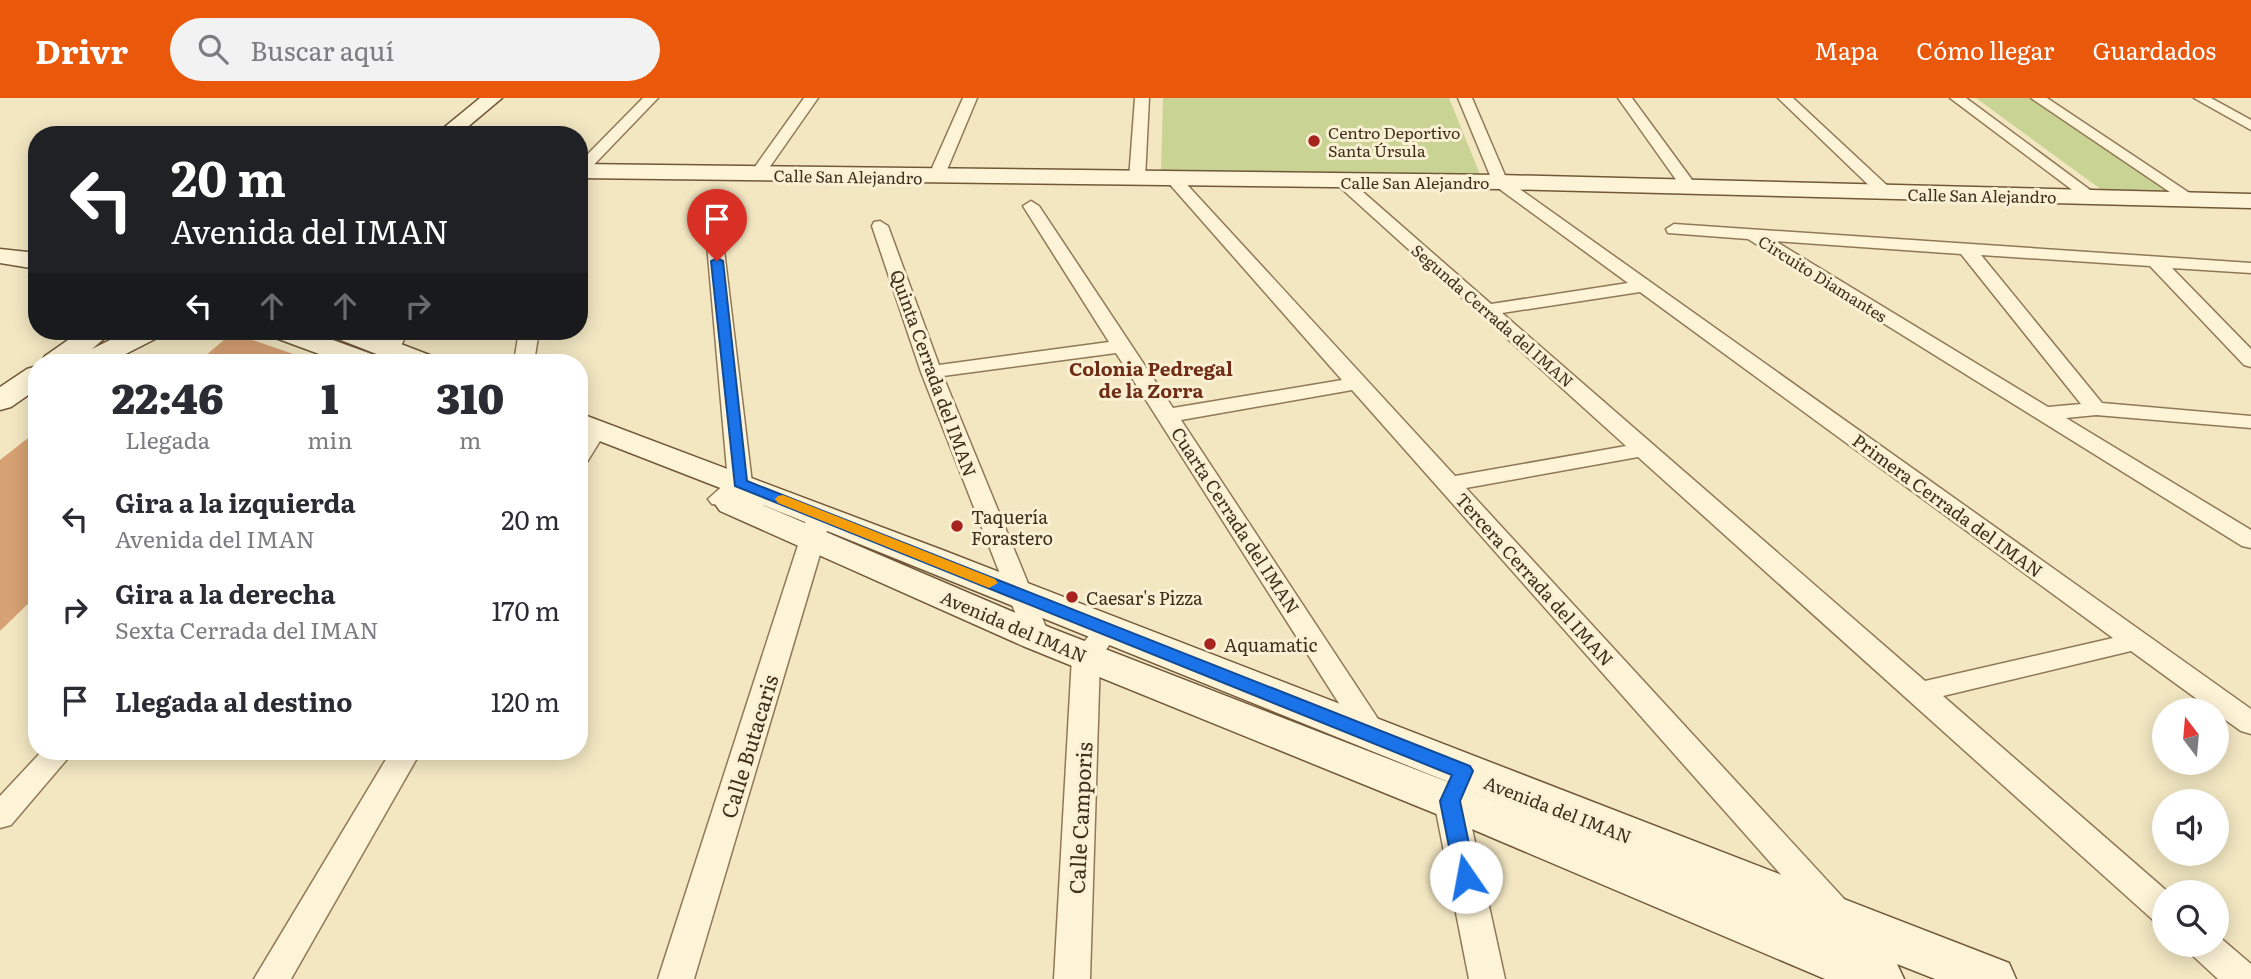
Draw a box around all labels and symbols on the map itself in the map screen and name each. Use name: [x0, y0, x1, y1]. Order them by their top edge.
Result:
place label: Centro Deportivo Santa Úrsula: [1328, 120, 1460, 162]
marker: Centro Deportivo Santa Úrsula: [1306, 133, 1322, 149]
street label: Calle San Alejandro: [773, 163, 923, 189]
street label: Calle San Alejandro: [1341, 170, 1489, 194]
street label: Calle San Alejandro: [1907, 182, 2057, 208]
pin: [687, 189, 747, 261]
street label: Circuito Diamantes: [1754, 229, 1892, 327]
street label: Segunda Cerrada del IMAN: [1407, 238, 1579, 392]
street label: Quinta Cerrada del IMAN: [884, 266, 984, 480]
district label: Colonia Pedregal de la Zorra: [1069, 354, 1233, 404]
street label: Cuarta Cerrada del IMAN: [1165, 421, 1307, 619]
street label: Primera Cerrada del IMAN: [1847, 427, 2049, 583]
street label: Tercera Cerrada del IMAN: [1450, 486, 1620, 672]
place label: Taquería Forastero: [971, 503, 1053, 551]
marker: Taquería Forastero: [949, 518, 965, 534]
street label: Avenida del IMAN: [937, 583, 1091, 669]
place label: Caesar's Pizza: [1086, 584, 1203, 611]
marker: Caesar's Pizza: [1064, 589, 1080, 605]
place label: Aquamatic: [1224, 631, 1318, 658]
marker: Aquamatic: [1202, 636, 1218, 652]
street label: Calle Butacaris: [711, 670, 785, 822]
north arrow: [2152, 698, 2230, 775]
street label: Calle Camporis: [1060, 741, 1098, 895]
street label: Avenida del IMAN: [1480, 768, 1636, 850]
position arrow: [1429, 840, 1503, 914]

